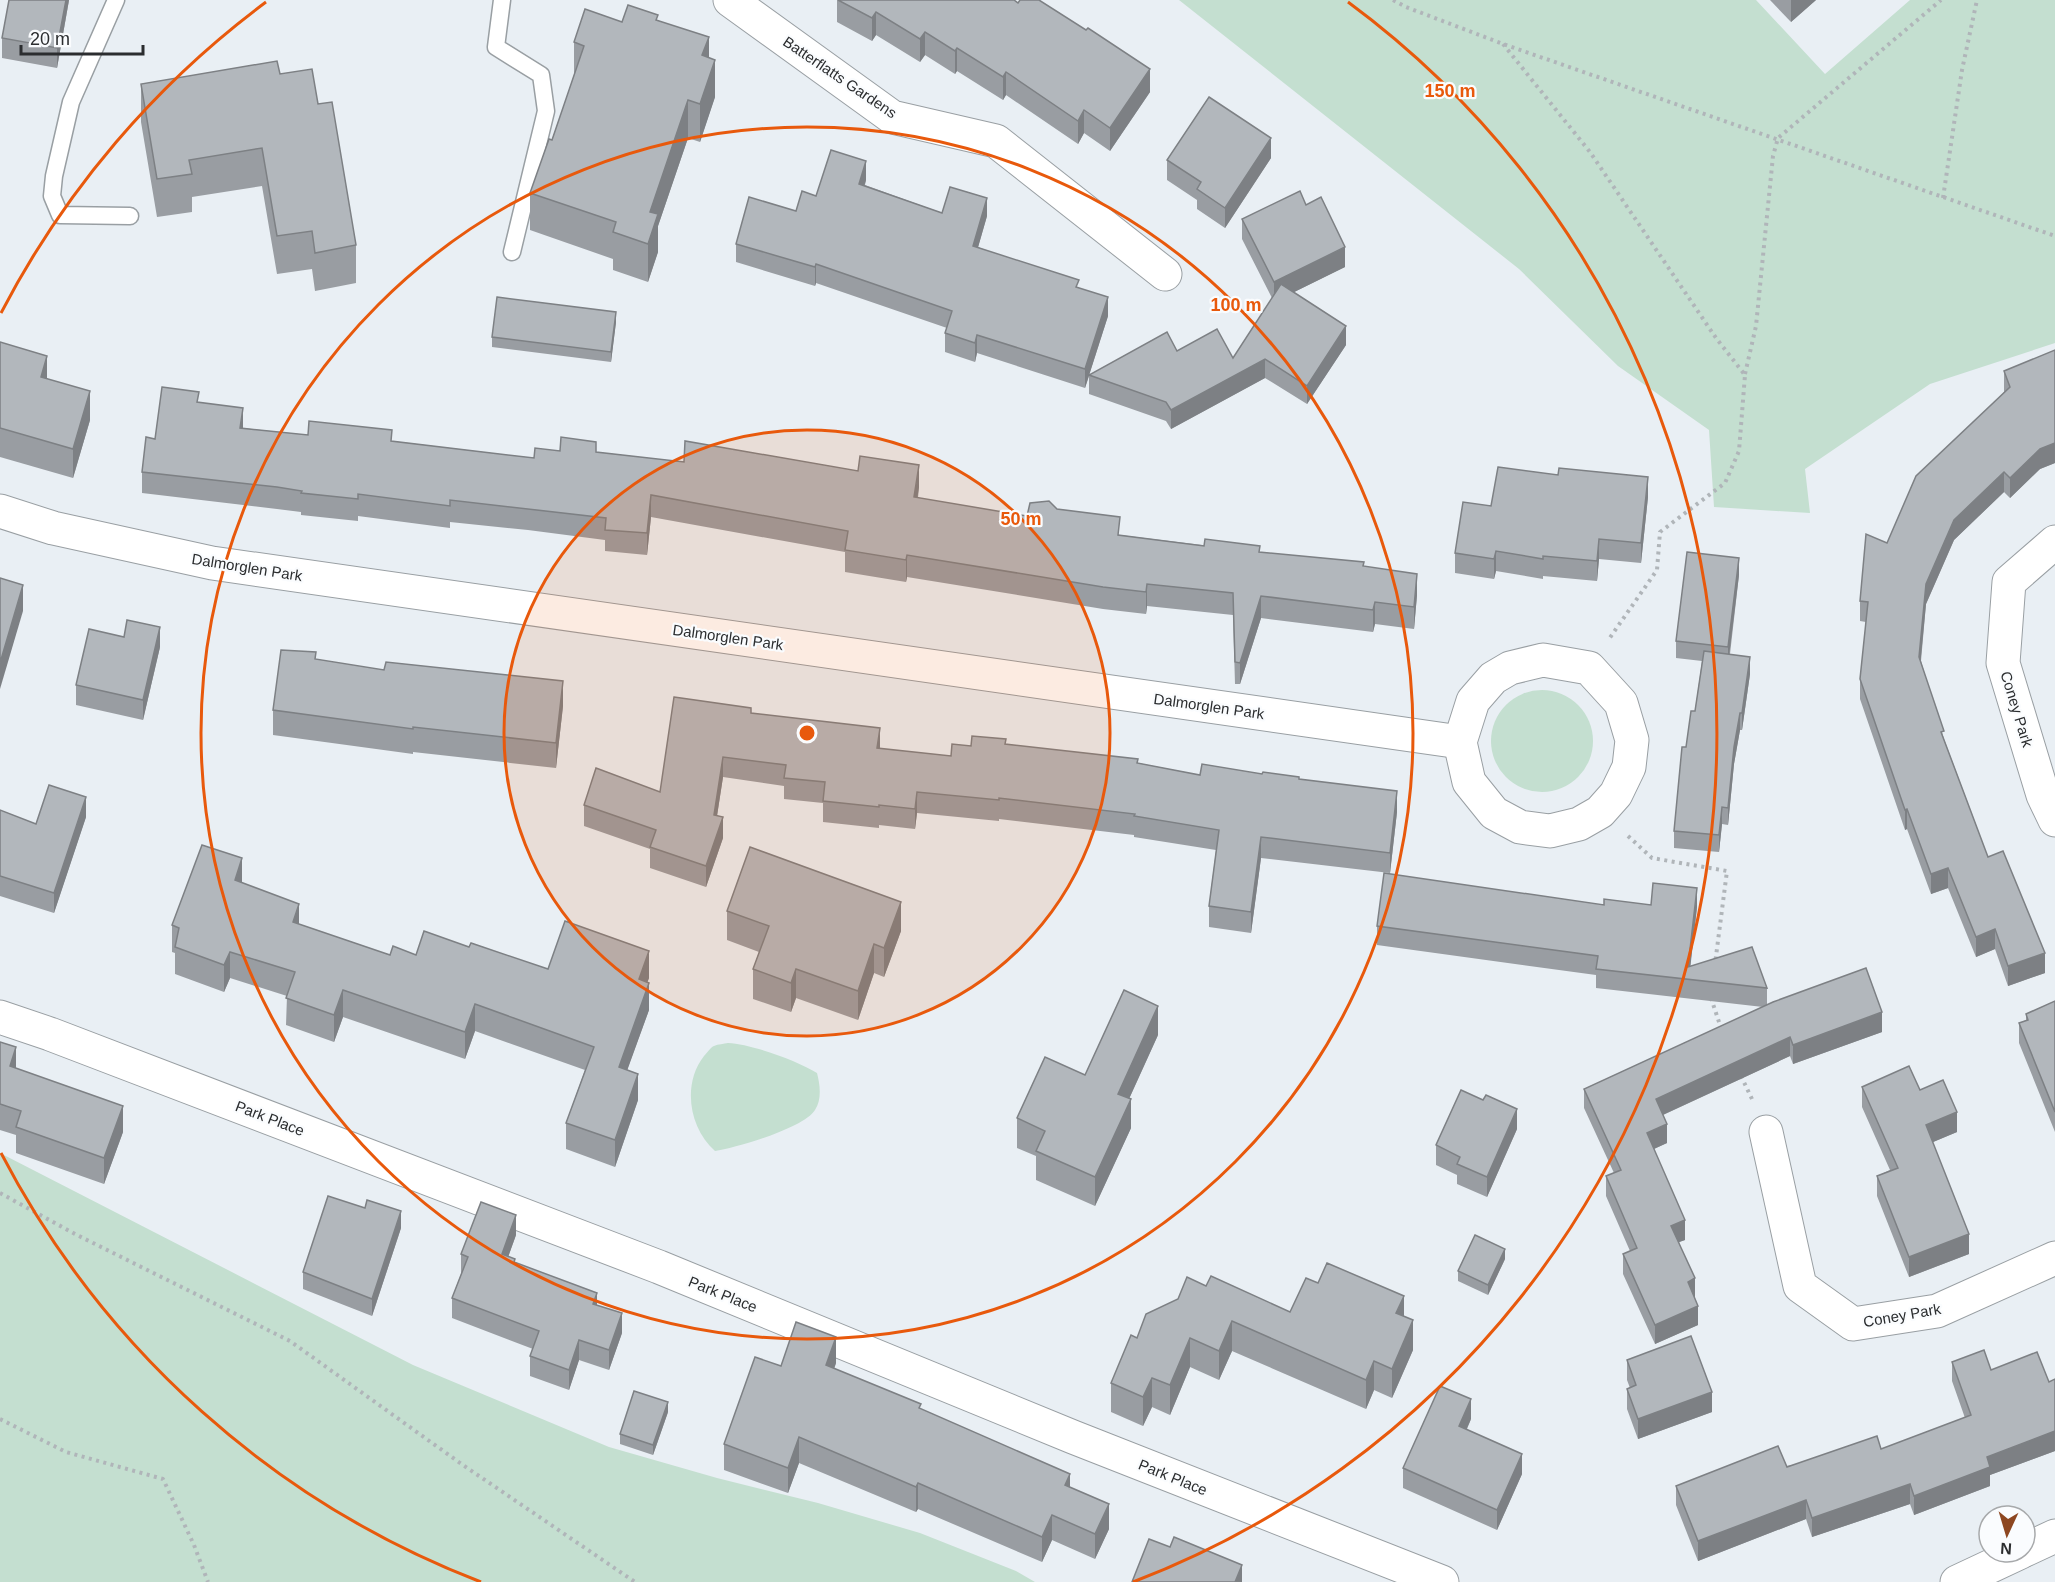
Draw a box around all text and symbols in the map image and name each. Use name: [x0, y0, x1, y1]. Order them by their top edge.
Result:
scale bar: [21, 18, 142, 56]
text: 20 m: [30, 29, 70, 49]
street label: Batterflatts Gardens: [780, 33, 900, 121]
text: 150 m: [1424, 81, 1476, 101]
text: 100 m: [1210, 295, 1262, 315]
text: 50 m: [1000, 509, 1042, 529]
street label: Dalmorglen Park: [190, 550, 304, 584]
street label: Dalmorglen Park: [672, 621, 785, 653]
street label: Coney Park: [1997, 669, 2037, 749]
street label: Dalmorglen Park: [1153, 690, 1266, 722]
centre of rings: [797, 723, 817, 743]
street label: Park Place: [233, 1097, 307, 1139]
street label: Park Place: [686, 1273, 760, 1315]
street label: Coney Park: [1862, 1300, 1943, 1330]
street label: Park Place: [1136, 1456, 1210, 1498]
north arrow: [1977, 1504, 2037, 1564]
text: N: [2000, 1540, 2012, 1557]

